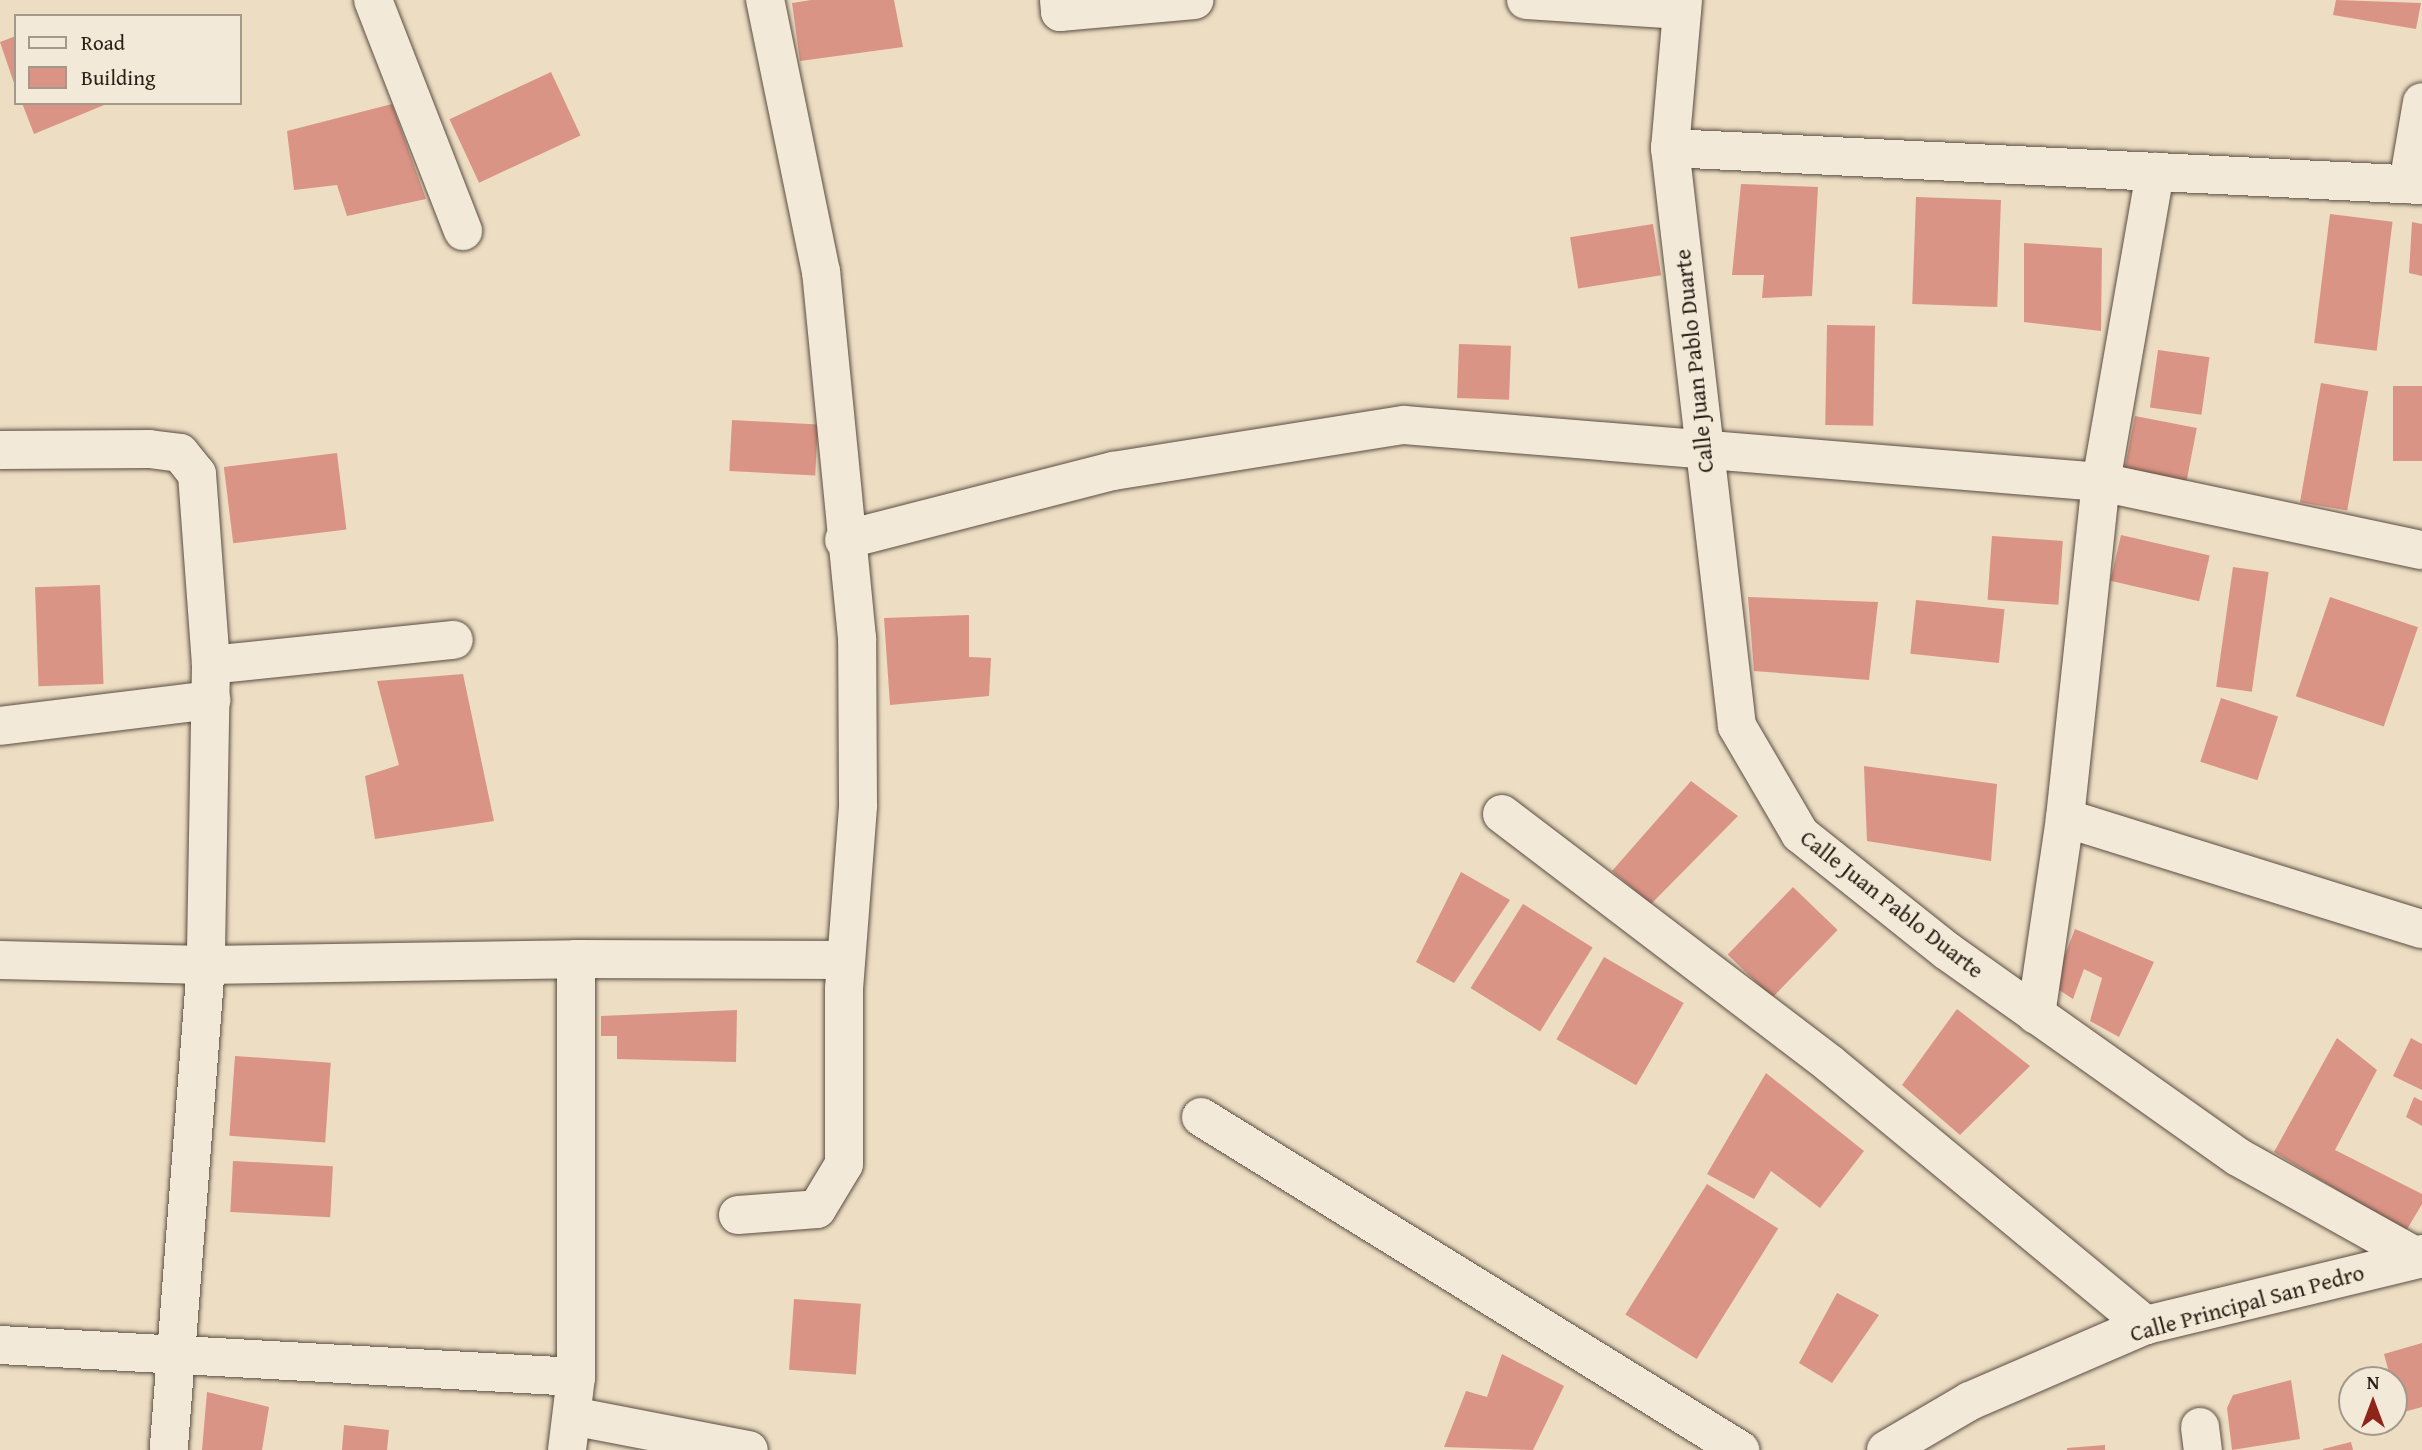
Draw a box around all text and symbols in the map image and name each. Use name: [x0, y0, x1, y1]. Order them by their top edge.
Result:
legend: [14, 14, 242, 105]
text: Road: [81, 27, 125, 58]
text: Building: [81, 62, 155, 93]
street label: Calle Juan Pablo Duarte: [1669, 248, 1719, 474]
street label: Calle Juan Pablo Duarte: [1795, 824, 1989, 984]
street label: Calle Principal San Pedro: [2127, 1258, 2367, 1348]
north arrow: [2338, 1366, 2408, 1436]
text: N: [2367, 1368, 2379, 1396]

